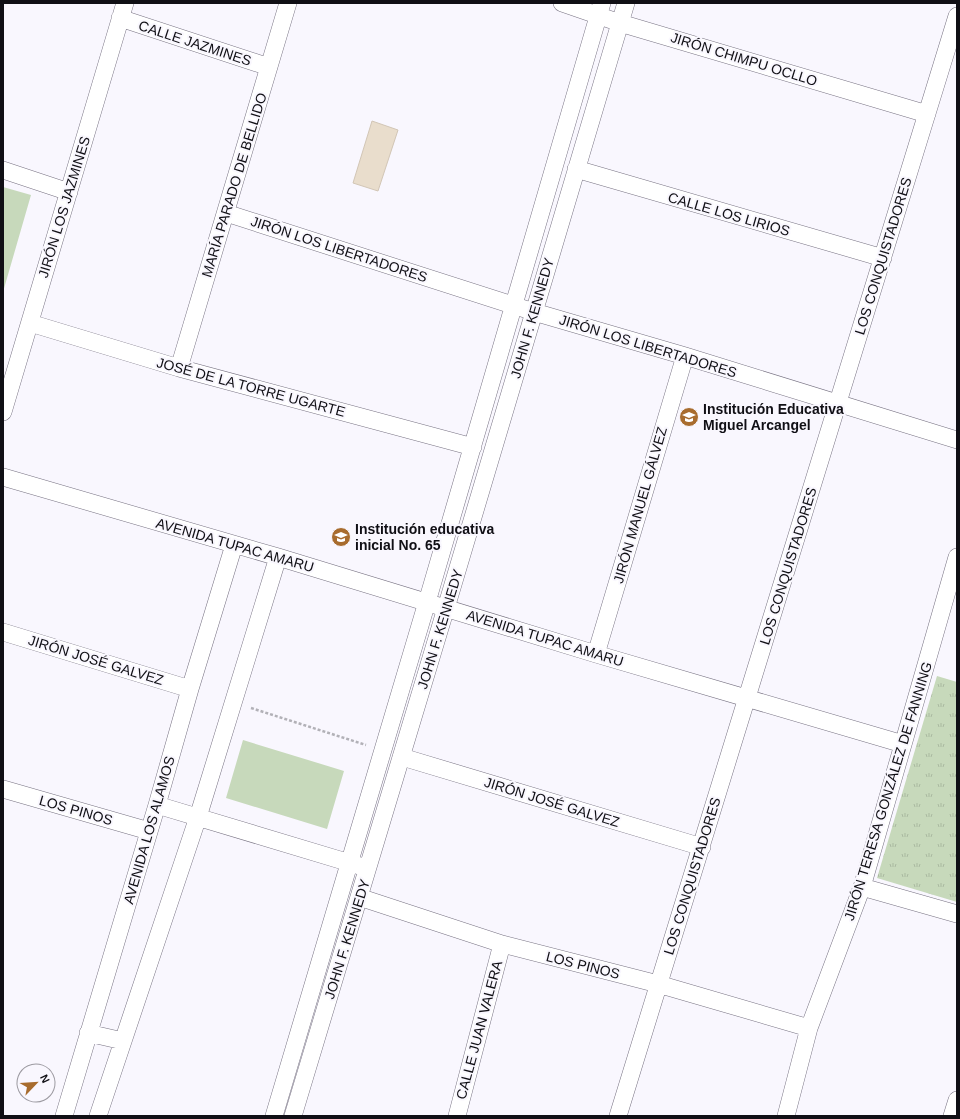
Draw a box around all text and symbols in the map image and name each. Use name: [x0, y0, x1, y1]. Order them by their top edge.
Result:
street label: CALLE JAZMINES: [137, 17, 253, 69]
street label: JIRÓN CHIMPU OCLLO: [669, 29, 819, 89]
street label: MARÍA PARADO DE BELLIDO: [198, 91, 270, 279]
street label: JIRÓN LOS JAZMINES: [35, 134, 93, 280]
street label: LOS CONQUISTADORES: [851, 175, 915, 337]
street label: CALLE LOS LIRIOS: [666, 189, 792, 239]
street label: JIRÓN LOS LIBERTADORES: [249, 213, 429, 285]
street label: JOHN F. KENNEDY: [507, 255, 557, 380]
street label: JIRÓN LOS LIBERTADORES: [557, 311, 739, 381]
street label: JOSÉ DE LA TORRE UGARTE: [155, 354, 347, 420]
place label: Institución Educativa Miguel Arcangel: [703, 401, 844, 433]
school or university icon: Institución Educativa Miguel Arcangel: [678, 406, 700, 428]
street label: JIRÓN MANUEL GÁLVEZ: [610, 425, 670, 585]
street label: LOS CONQUISTADORES: [756, 485, 820, 647]
street label: AVENIDA TUPAC AMARU: [154, 515, 316, 575]
place label: Institución educativa inicial No. 65: [355, 521, 494, 553]
school or university icon: Institución educativa inicial No. 65: [330, 526, 352, 548]
street label: JOHN F. KENNEDY: [414, 567, 466, 691]
street label: AVENIDA TUPAC AMARU: [465, 606, 625, 670]
street label: JIRÓN JOSÉ GALVEZ: [26, 632, 166, 688]
street label: JIRÓN TERESA GONZÁLEZ DE FANNING: [841, 660, 935, 922]
street label: AVENIDA LOS ALAMOS: [120, 754, 178, 906]
street label: JIRÓN JOSÉ GALVEZ: [482, 774, 622, 830]
street label: LOS PINOS: [38, 792, 114, 828]
street label: LOS CONQUISTADORES: [660, 795, 724, 957]
street label: JOHN F. KENNEDY: [321, 877, 373, 1001]
street label: LOS PINOS: [544, 948, 622, 982]
street label: CALLE JUAN VALERA: [453, 958, 505, 1101]
north arrow: [16, 1063, 56, 1103]
text: N: [38, 1073, 52, 1085]

